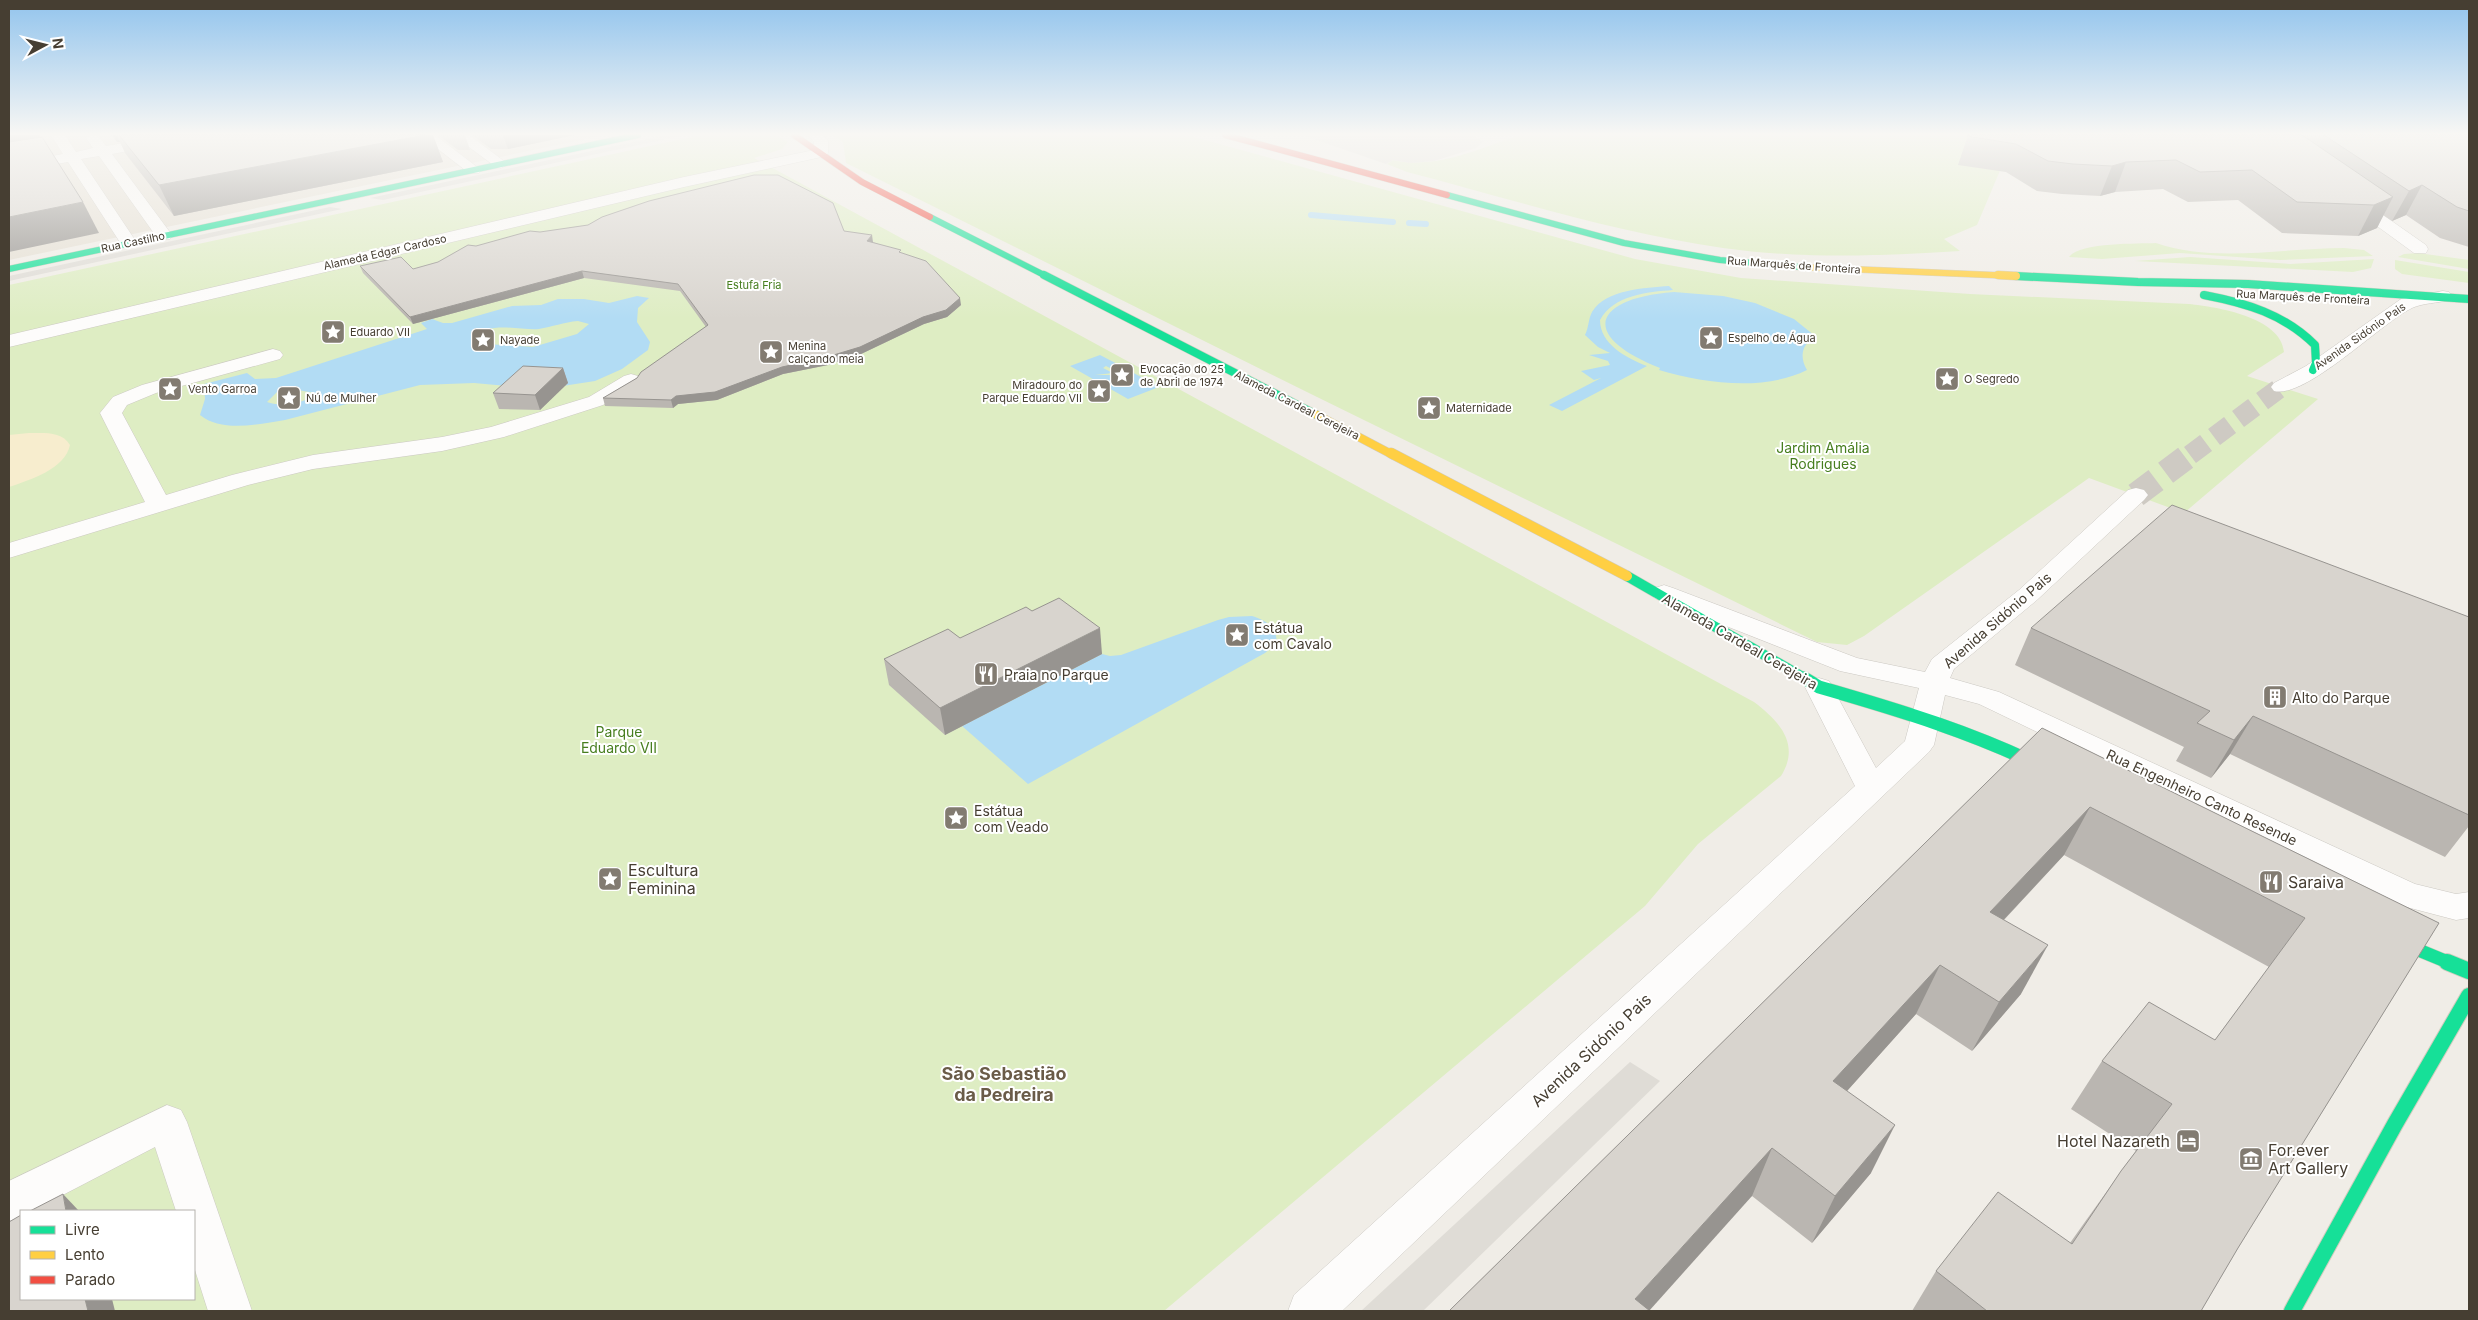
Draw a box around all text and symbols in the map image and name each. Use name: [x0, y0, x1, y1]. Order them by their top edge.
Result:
north arrow: [20, 20, 70, 70]
text: N: [49, 37, 67, 50]
street label: Rua Castilho: [100, 228, 167, 256]
street label: Alameda Edgar Cardoso: [322, 231, 448, 273]
street label: Rua Marquês de Fronteira: [1727, 253, 1861, 277]
park label: Estufa Fria: [726, 278, 782, 292]
street label: Rua Marquês de Fronteira: [2236, 287, 2370, 307]
street label: Avenida Sidónio Pais: [2312, 299, 2408, 373]
place icon: Eduardo VII: [320, 319, 346, 345]
place label: Eduardo VII: [350, 325, 410, 339]
place icon: Espelho de Água: [1698, 325, 1724, 351]
place icon: Nayade: [470, 327, 496, 353]
place label: Espelho de Água: [1728, 331, 1816, 345]
place label: Nayade: [500, 333, 540, 347]
place icon: Menina calçando meia: [758, 339, 784, 365]
place label: Menina calçando meia: [788, 339, 864, 366]
place icon: Evocação do 25 de Abril de 1974: [1109, 362, 1135, 388]
place label: Evocação do 25 de Abril de 1974: [1140, 362, 1224, 389]
place icon: O Segredo: [1934, 366, 1960, 392]
street label: Alameda Cardeal Cerejeira: [1232, 367, 1362, 443]
place label: O Segredo: [1964, 372, 2020, 386]
place icon: Vento Garroa: [157, 376, 183, 402]
place label: Miradouro do Parque Eduardo VII: [982, 378, 1082, 405]
place icon: Miradouro do Parque Eduardo VII: [1086, 378, 1112, 404]
place label: Vento Garroa: [188, 382, 257, 396]
place icon: Nú de Mulher: [276, 385, 302, 411]
place label: Nú de Mulher: [306, 391, 376, 405]
place icon: Maternidade: [1416, 395, 1442, 421]
place label: Maternidade: [1446, 401, 1512, 415]
park label: Jardim Amália Rodrigues: [1776, 439, 1870, 472]
street label: Avenida Sidónio Pais: [1940, 569, 2054, 671]
street label: Alameda Cardeal Cerejeira: [1659, 589, 1821, 693]
place label: Estátua com Cavalo: [1254, 619, 1332, 652]
place icon: Estátua com Cavalo: [1224, 622, 1250, 648]
restaurant icon: Praia no Parque: [973, 661, 999, 687]
place label: Praia no Parque: [1004, 666, 1109, 683]
building icon: Alto do Parque: [2262, 684, 2288, 710]
place label: Alto do Parque: [2292, 689, 2390, 706]
park label: Parque Eduardo VII: [581, 723, 657, 756]
street label: Rua Engenheiro Canto Resende: [2104, 745, 2300, 849]
place label: Estátua com Veado: [974, 802, 1049, 835]
place icon: Estátua com Veado: [943, 805, 969, 831]
place label: Escultura Feminina: [628, 860, 698, 898]
place icon: Escultura Feminina: [597, 866, 623, 892]
restaurant icon: Saraiva: [2258, 869, 2284, 895]
place label: Saraiva: [2288, 872, 2344, 892]
street label: Avenida Sidónio Pais: [1527, 989, 1655, 1111]
district label: São Sebastião da Pedreira: [941, 1063, 1067, 1105]
hotel icon: Hotel Nazareth: [2175, 1128, 2201, 1154]
place label: Hotel Nazareth: [2057, 1131, 2170, 1151]
place label: For.ever Art Gallery: [2268, 1140, 2348, 1178]
museum icon: For.ever Art Gallery: [2238, 1146, 2264, 1172]
legend: [20, 1210, 195, 1300]
text: Livre: [65, 1220, 100, 1239]
text: Lento: [65, 1245, 105, 1264]
text: Parado: [65, 1270, 115, 1289]

